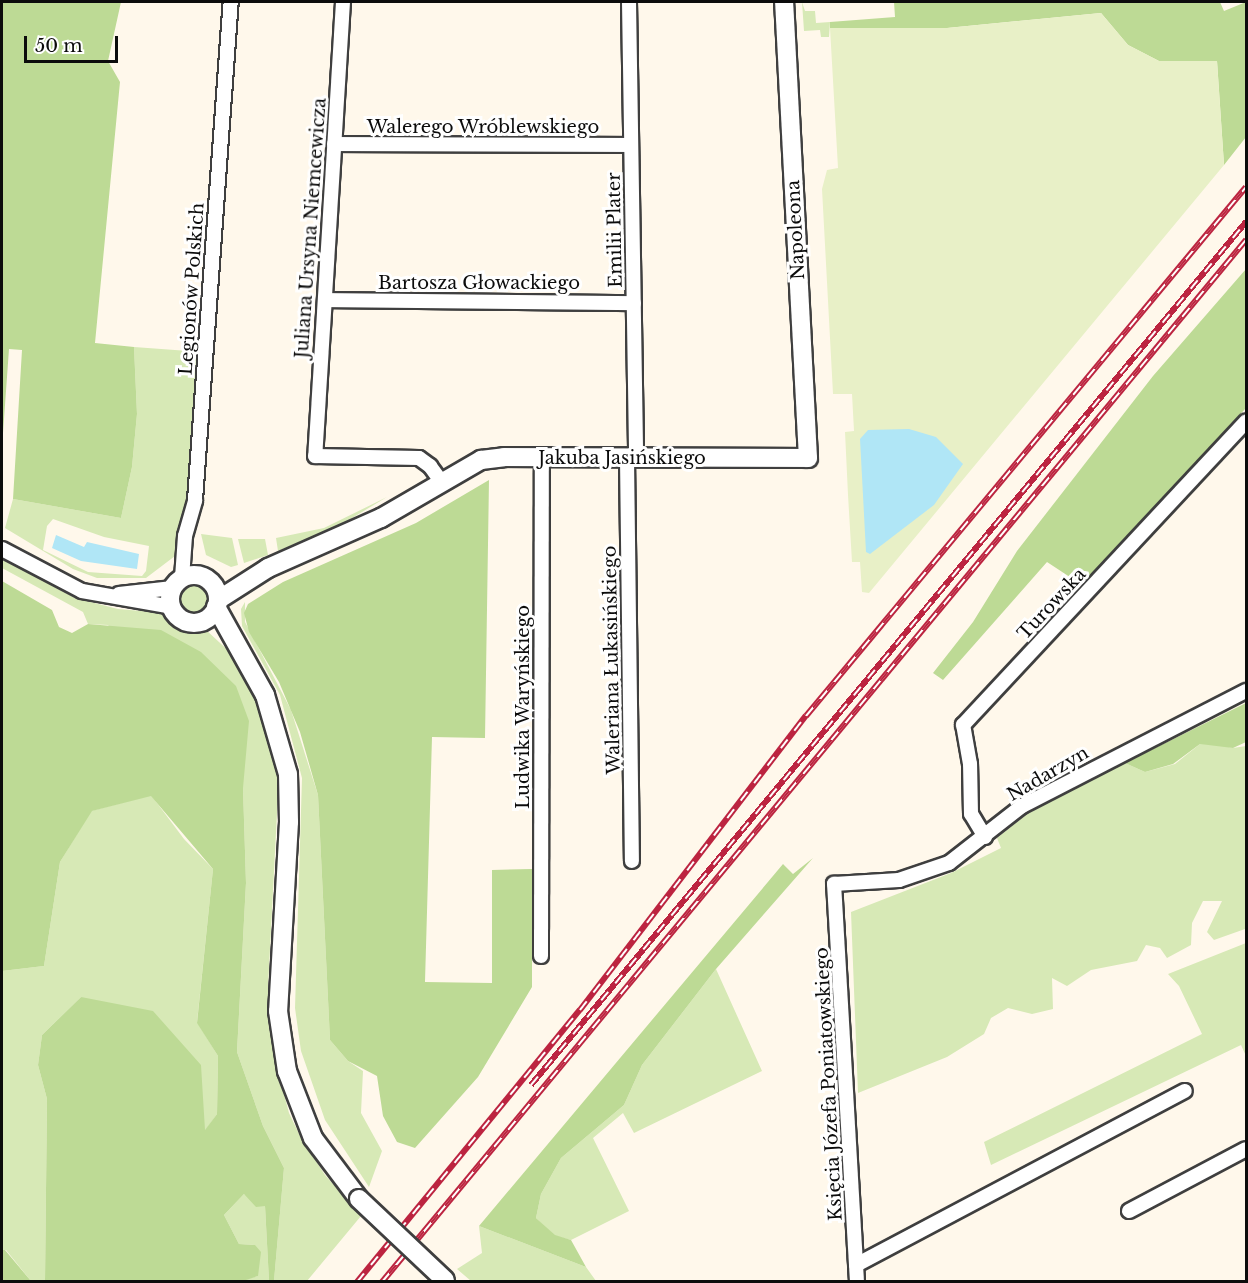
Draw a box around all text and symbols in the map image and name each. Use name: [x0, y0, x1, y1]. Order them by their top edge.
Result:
scale bar: [27, 24, 122, 62]
text: 50 m: [35, 35, 83, 57]
street label: Juliana Ursyna Niemcewicza: [291, 97, 331, 359]
street label: Walerego Wróblewskiego: [366, 116, 600, 138]
street label: Emilii Plater: [603, 172, 627, 288]
street label: Napoleona: [783, 180, 809, 280]
street label: Legionów Polskich: [175, 202, 209, 376]
street label: Bartosza Głowackiego: [378, 272, 580, 294]
street label: Jakuba Jasińskiego: [538, 447, 706, 469]
street label: Waleriana Łukasińskiego: [599, 545, 625, 775]
street label: Turowska: [1014, 564, 1090, 644]
street label: Ludwika Waryńskiego: [512, 604, 534, 810]
street label: Nadarzyn: [1004, 742, 1092, 806]
street label: Księcia Józefa Poniatowskiego: [811, 946, 847, 1222]

